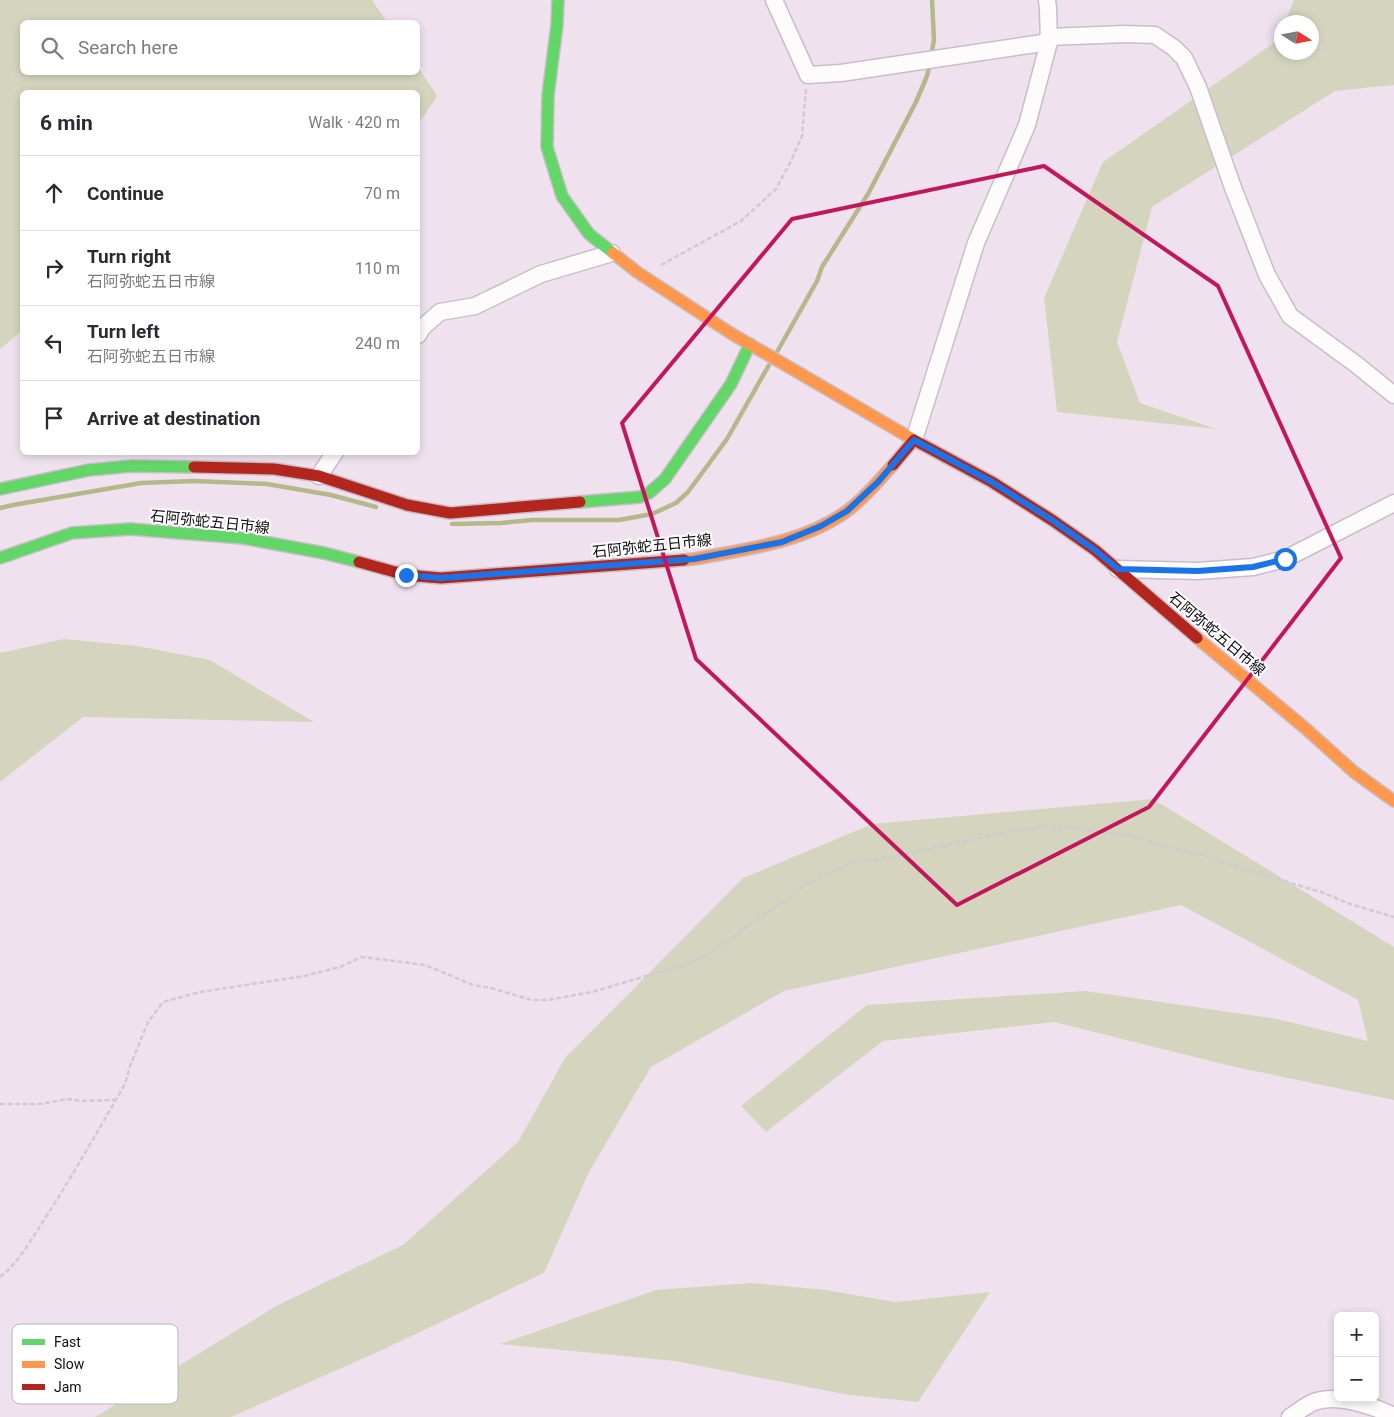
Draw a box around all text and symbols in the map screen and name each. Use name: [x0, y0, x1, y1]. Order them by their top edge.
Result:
north arrow: [1274, 15, 1319, 60]
search box: [20, 20, 420, 75]
icon: search: [38, 34, 66, 62]
text: Search here: [78, 36, 178, 59]
text: 6 min: [40, 111, 93, 135]
text: Walk · 420 m: [308, 113, 400, 132]
icon: ahead: [40, 179, 68, 207]
text: Continue: [87, 182, 164, 205]
text: 70 m: [364, 184, 400, 203]
text: Turn right: [87, 245, 171, 268]
icon: right: [40, 254, 68, 282]
text: 110 m: [355, 259, 400, 278]
text: 石阿弥蛇五日市線: [87, 272, 215, 291]
text: Turn left: [87, 320, 160, 343]
icon: left: [40, 329, 68, 357]
text: 240 m: [355, 334, 400, 353]
text: 石阿弥蛇五日市線: [87, 347, 215, 366]
icon: arrive: [40, 404, 68, 432]
text: Arrive at destination: [87, 407, 260, 430]
street label: 石阿弥蛇五日市線: [149, 507, 271, 537]
street label: 石阿弥蛇五日市線: [591, 531, 713, 561]
route start: [1274, 548, 1297, 571]
route end: [395, 564, 418, 587]
street label: 石阿弥蛇五日市線: [1165, 589, 1269, 679]
map controls: [1334, 1312, 1379, 1402]
button: +: [1334, 1312, 1379, 1357]
legend: [12, 1324, 178, 1404]
text: Fast: [54, 1334, 81, 1350]
text: Slow: [54, 1356, 85, 1372]
button: −: [1334, 1357, 1379, 1402]
text: Jam: [54, 1379, 82, 1395]

